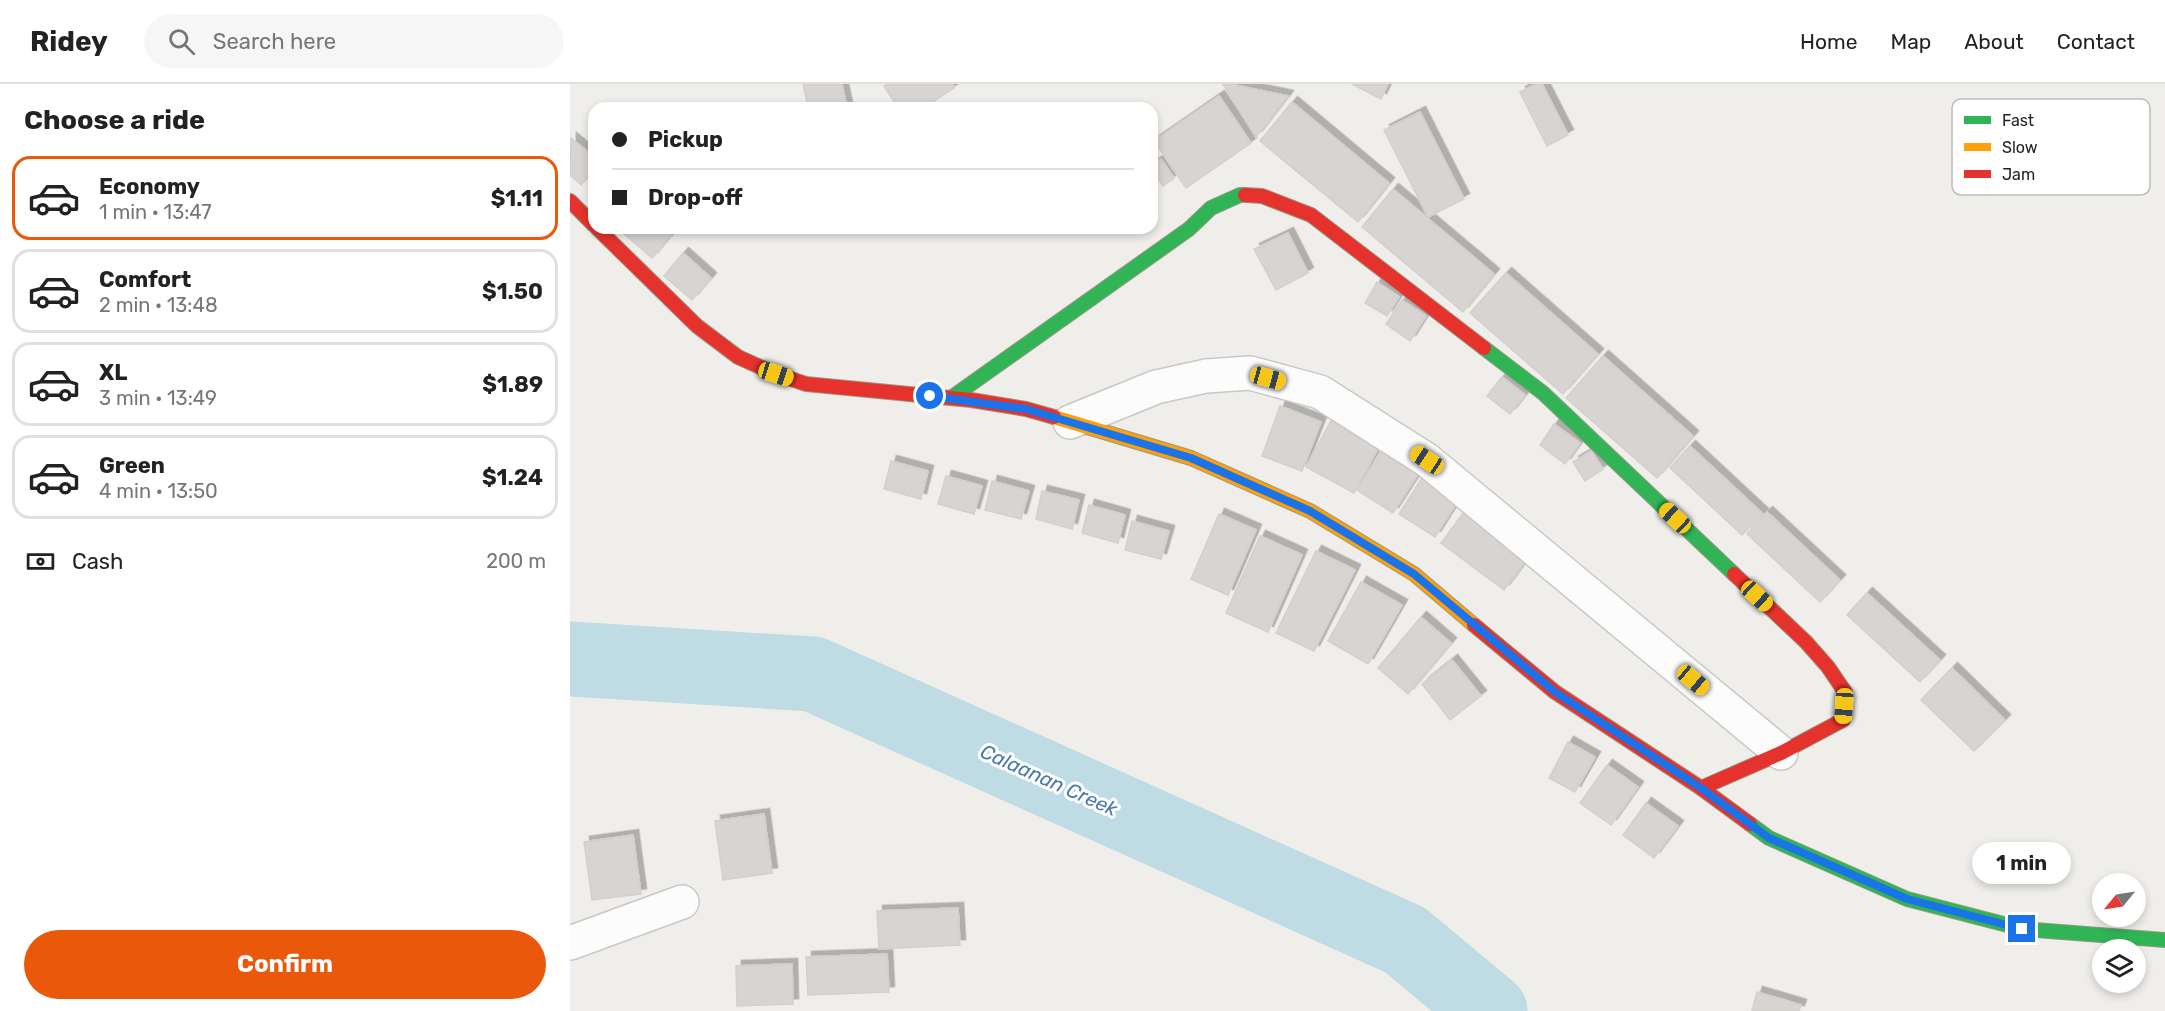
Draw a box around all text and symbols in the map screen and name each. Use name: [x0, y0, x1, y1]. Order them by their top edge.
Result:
search box: [144, 14, 564, 68]
text: Ridey: [30, 25, 108, 58]
icon: search: [165, 25, 198, 58]
text: Search here: [213, 28, 336, 55]
text: Home: [1800, 29, 1857, 54]
text: Map: [1890, 29, 1931, 54]
text: About: [1964, 29, 2024, 54]
text: Contact: [2057, 29, 2135, 54]
legend: [1952, 99, 2150, 195]
text: Choose a ride: [24, 104, 205, 136]
text: Fast: [2002, 111, 2034, 130]
text: Pickup: [648, 126, 723, 153]
text: Slow: [2002, 138, 2038, 157]
text: Jam: [2002, 165, 2035, 184]
icon: car: [27, 171, 81, 225]
text: Economy: [99, 173, 200, 200]
text: Drop-off: [648, 184, 743, 211]
text: $1.11: [491, 185, 543, 212]
text: 1 min · 13:47: [99, 200, 212, 224]
icon: car: [27, 264, 81, 318]
text: Comfort: [99, 266, 191, 293]
text: $1.50: [482, 278, 543, 305]
text: 2 min · 13:48: [99, 293, 218, 317]
icon: car: [27, 357, 81, 411]
text: XL: [99, 359, 127, 386]
car: [756, 360, 796, 388]
car: [1248, 365, 1288, 391]
text: $1.89: [482, 371, 543, 398]
route start: [916, 382, 943, 409]
text: 3 min · 13:49: [99, 386, 217, 410]
car: [1407, 443, 1447, 477]
icon: car: [27, 450, 81, 504]
text: Green: [99, 452, 165, 479]
text: $1.24: [482, 464, 543, 491]
text: 4 min · 13:50: [99, 479, 218, 503]
car: [1656, 499, 1694, 537]
icon: cash: [24, 545, 57, 578]
text: Cash: [72, 548, 123, 575]
text: 200 m: [486, 549, 546, 573]
car: [1738, 577, 1776, 615]
car: [1673, 662, 1713, 698]
car: [1834, 687, 1854, 725]
water label: Calaanan Creek: [977, 739, 1122, 821]
callout: 1 min: [1972, 842, 2072, 884]
text: 1 min: [1996, 851, 2047, 875]
north arrow: [2092, 873, 2146, 927]
map controls: [2092, 873, 2146, 993]
route end: [2008, 915, 2035, 942]
button: Confirm: [24, 930, 546, 999]
button: layers: [2092, 939, 2146, 993]

